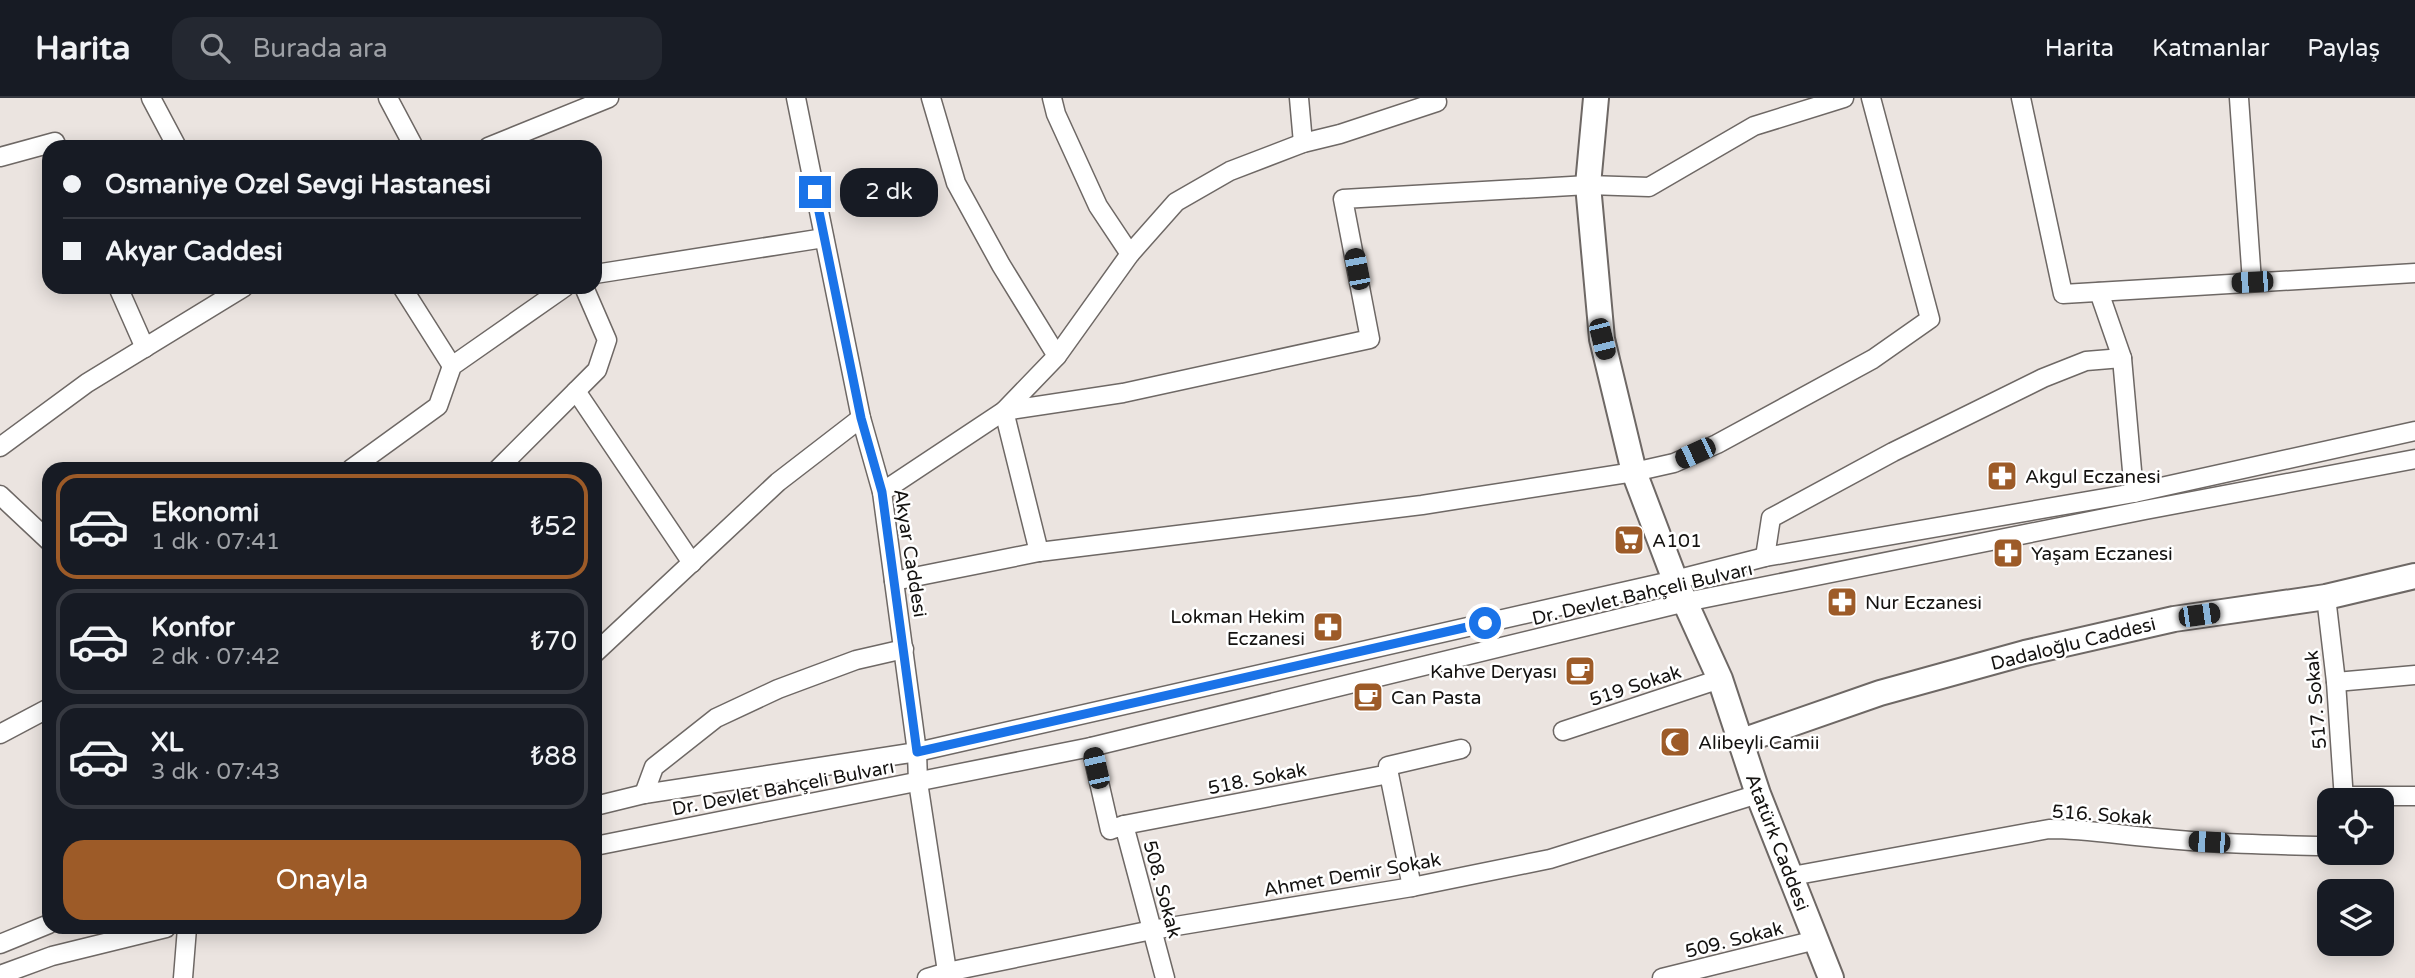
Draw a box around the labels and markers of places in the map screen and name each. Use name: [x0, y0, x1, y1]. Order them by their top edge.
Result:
pharmacy icon: Akgul Eczanesi: [1985, 459, 2019, 493]
place label: Akgul Eczanesi: [2025, 466, 2161, 488]
supermarket icon: A101: [1612, 523, 1646, 557]
place label: A101: [1652, 530, 1702, 552]
pharmacy icon: Yaşam Eczanesi: [1991, 536, 2025, 570]
place label: Yaşam Eczanesi: [2031, 543, 2173, 565]
pharmacy icon: Nur Eczanesi: [1825, 585, 1859, 619]
place label: Nur Eczanesi: [1865, 592, 1982, 614]
place label: Lokman Hekim Eczanesi: [1170, 606, 1305, 650]
pharmacy icon: Lokman Hekim Eczanesi: [1311, 610, 1345, 644]
cafe icon: Kahve Deryası: [1563, 654, 1597, 688]
place label: Kahve Deryası: [1430, 661, 1557, 683]
cafe icon: Can Pasta: [1351, 680, 1385, 714]
place label: Can Pasta: [1391, 687, 1481, 709]
mosque icon: Alibeyli Camii: [1658, 725, 1692, 759]
place label: Alibeyli Camii: [1698, 732, 1820, 754]

